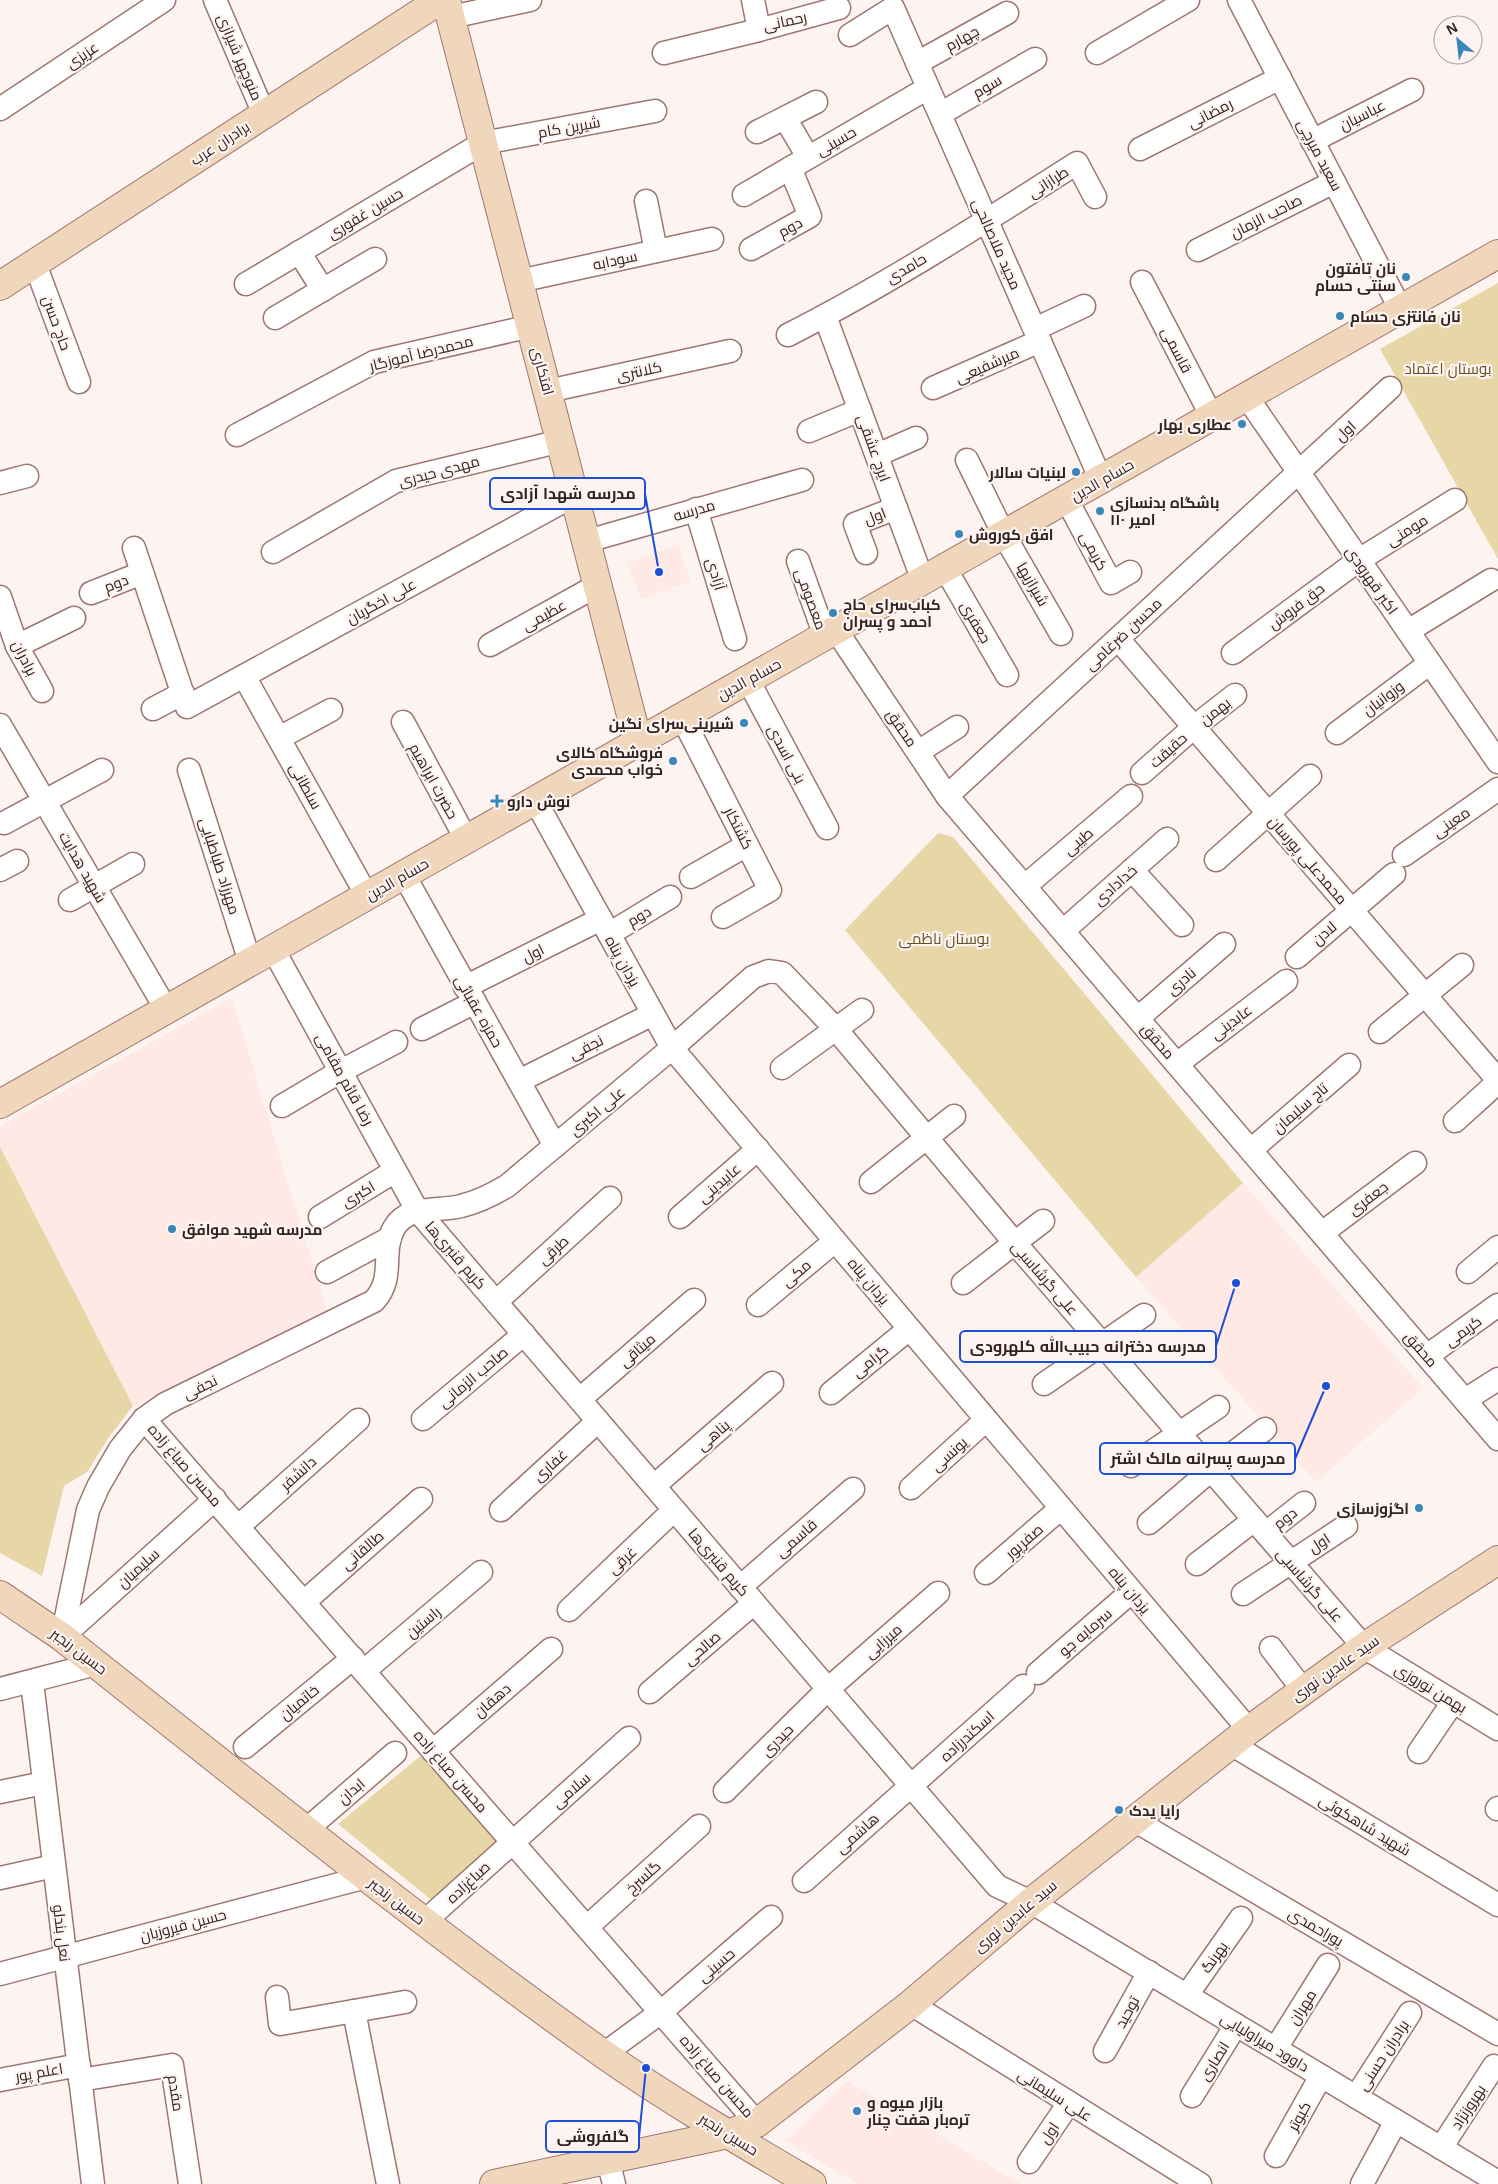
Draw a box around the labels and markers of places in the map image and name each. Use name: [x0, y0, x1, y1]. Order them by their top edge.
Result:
place label: نان تافتون سنتی حسام: [1315, 260, 1396, 296]
marker: نان تافتون سنتی حسام: [1400, 271, 1412, 283]
place label: نان فانتزی حسام: [1350, 308, 1461, 327]
marker: نان فانتزی حسام: [1334, 310, 1346, 322]
place label: عطاری بهار: [1157, 416, 1232, 434]
marker: عطاری بهار: [1236, 418, 1248, 430]
place label: لبنیات سالار: [988, 464, 1066, 482]
marker: لبنیات سالار: [1070, 466, 1082, 478]
callout: مدرسه شهدا آزادی: [490, 478, 645, 509]
place label: باشگاه بدنسازی امیر ۱۱۰: [1110, 494, 1219, 529]
marker: باشگاه بدنسازی امیر ۱۱۰: [1094, 505, 1106, 517]
place label: افق کوروش: [969, 526, 1054, 544]
marker: افق کوروش: [953, 528, 965, 540]
place label: کباب‌سرای حاج احمد و پسران: [843, 596, 941, 633]
marker: کباب‌سرای حاج احمد و پسران: [827, 607, 839, 619]
place label: شیرینی‌سرای نگین: [609, 715, 734, 733]
marker: شیرینی‌سرای نگین: [738, 717, 750, 729]
place label: فروشگاه کالای خواب محمدی: [556, 744, 663, 779]
marker: فروشگاه کالای خواب محمدی: [667, 755, 679, 767]
place label: نوش دارو: [507, 793, 570, 811]
marker: نوش دارو: [491, 795, 503, 807]
place label: مدرسه شهید موافق: [182, 1221, 322, 1239]
marker: مدرسه شهید موافق: [166, 1223, 178, 1235]
callout: مدرسه دخترانه حبیب‌الله کلهرودی: [960, 1331, 1216, 1362]
callout: مدرسه پسرانه مالک اشتر: [1100, 1443, 1295, 1474]
place label: اگزوزسازی: [1337, 1500, 1409, 1518]
marker: اگزوزسازی: [1413, 1502, 1425, 1514]
place label: رایا یدک: [1129, 1802, 1180, 1820]
marker: رایا یدک: [1113, 1804, 1125, 1816]
place label: بازار میوه و تره‌بار هفت چنار: [866, 2094, 970, 2131]
marker: بازار میوه و تره‌بار هفت چنار: [851, 2105, 863, 2117]
callout: گلفروشی: [546, 2121, 639, 2152]

